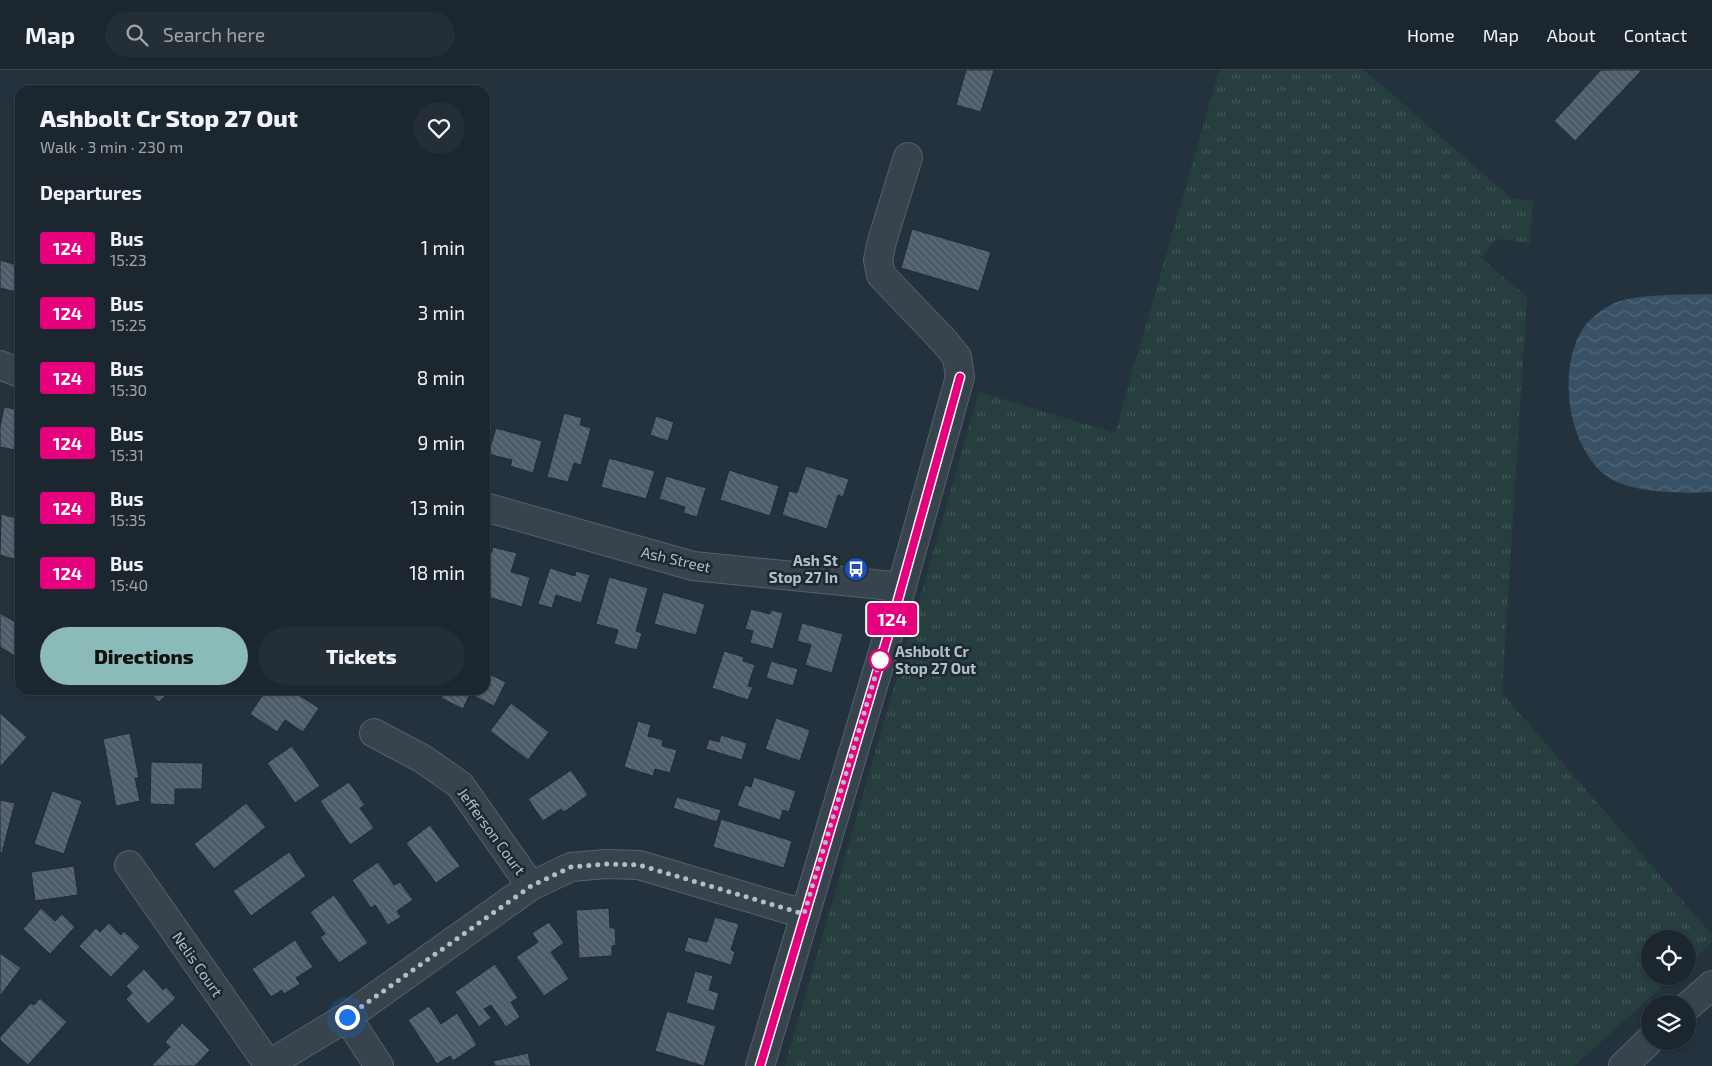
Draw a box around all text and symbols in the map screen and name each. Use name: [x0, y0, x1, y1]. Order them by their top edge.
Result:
search box: [105, 12, 455, 57]
text: Map: [25, 20, 75, 49]
icon: search: [123, 21, 151, 49]
text: Search here: [163, 23, 265, 46]
text: Home: [1407, 24, 1455, 46]
text: Map: [1483, 24, 1519, 46]
text: About: [1547, 24, 1596, 46]
text: Contact: [1624, 24, 1687, 46]
button: heart: [413, 102, 465, 154]
text: Ashbolt Cr Stop 27 Out: [40, 103, 298, 132]
text: Walk · 3 min · 230 m: [40, 137, 183, 156]
text: Departures: [40, 181, 142, 204]
text: Bus: [110, 227, 144, 250]
text: 1 min: [421, 236, 465, 259]
text: 124: [53, 237, 82, 259]
text: 15:23: [110, 250, 147, 269]
text: Bus: [110, 292, 144, 315]
text: 3 min: [418, 301, 465, 324]
text: 124: [53, 302, 82, 324]
text: 15:25: [110, 315, 146, 334]
text: Bus: [110, 357, 144, 380]
text: 8 min: [417, 366, 465, 389]
text: 124: [53, 367, 82, 389]
text: 15:30: [110, 380, 147, 399]
text: Bus: [110, 422, 144, 445]
text: 9 min: [417, 431, 465, 454]
text: 124: [53, 432, 82, 454]
text: 15:31: [110, 445, 144, 464]
text: Bus: [110, 487, 144, 510]
text: 13 min: [410, 496, 465, 519]
text: 124: [53, 497, 82, 519]
text: 15:35: [110, 510, 146, 529]
street label: Ash Street: [640, 542, 713, 576]
place label: Ash St Stop 27 In: [769, 551, 838, 586]
text: Bus: [110, 552, 144, 575]
bus stop icon: Ash St Stop 27 In: [843, 556, 869, 582]
text: 18 min: [409, 561, 465, 584]
text: 124: [53, 562, 82, 584]
text: 15:40: [110, 575, 148, 594]
line badge: 124: [863, 603, 921, 635]
text: 124: [877, 608, 907, 630]
button: Directions: [40, 627, 248, 685]
button: Tickets: [258, 627, 465, 685]
place label: Ashbolt Cr Stop 27 Out: [895, 642, 976, 677]
marker: Ashbolt Cr Stop 27 Out: [869, 649, 891, 671]
street label: Jefferson Court: [454, 784, 530, 878]
street label: Nelis Court: [169, 928, 227, 1000]
map controls: [1641, 930, 1696, 1050]
button: locate: [1641, 930, 1696, 985]
button: layers: [1641, 995, 1696, 1050]
your location: [335, 1005, 360, 1030]

